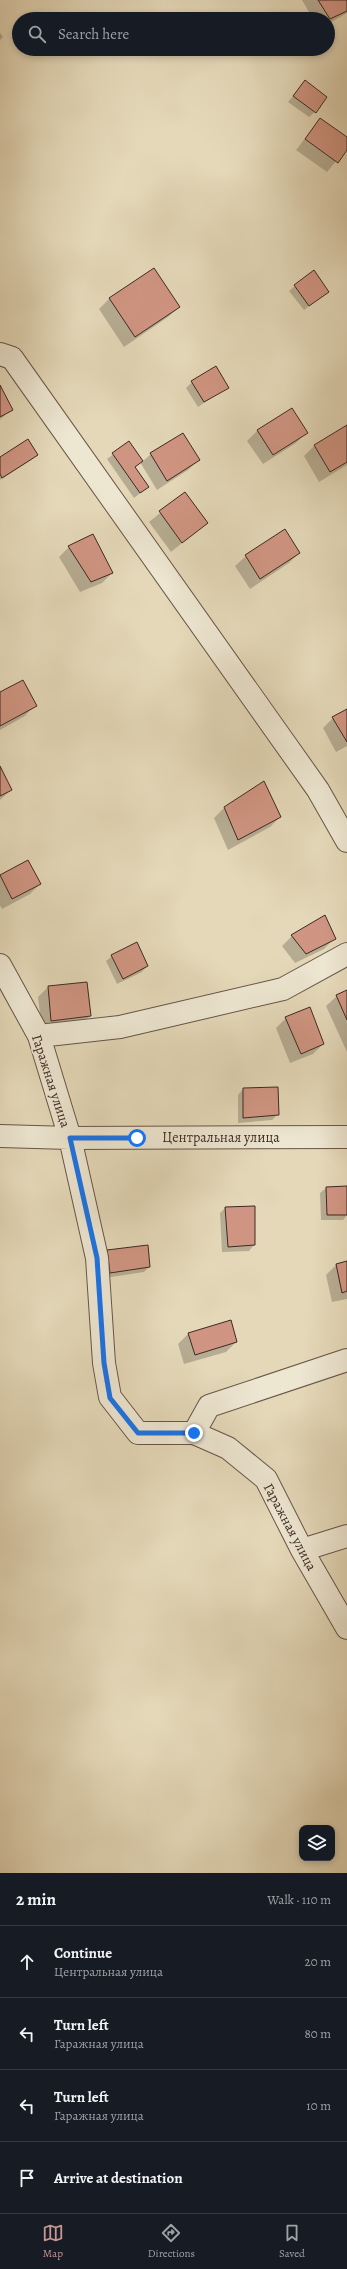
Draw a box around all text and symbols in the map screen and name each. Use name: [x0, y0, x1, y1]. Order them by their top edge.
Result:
search box: [12, 12, 335, 56]
icon: search: [26, 23, 48, 45]
text: Search here: [58, 24, 129, 44]
street label: Гаражная улица: [27, 1032, 75, 1130]
street label: Центральная улица: [162, 1128, 280, 1147]
route start: [128, 1129, 146, 1147]
route end: [185, 1424, 203, 1442]
street label: Гаражная улица: [259, 1480, 321, 1575]
map controls: [299, 1825, 335, 1861]
button: layers: [299, 1825, 335, 1861]
text: 2 min: [16, 1888, 56, 1911]
text: Walk · 110 m: [267, 1891, 331, 1908]
text: Continue: [54, 1943, 112, 1963]
icon: ahead: [16, 1951, 38, 1973]
text: 20 m: [305, 1953, 331, 1970]
text: Центральная улица: [54, 1963, 163, 1980]
text: Turn left: [54, 2015, 109, 2035]
icon: left: [16, 2023, 38, 2045]
text: 80 m: [304, 2025, 331, 2042]
text: Гаражная улица: [54, 2035, 144, 2052]
text: Turn left: [54, 2087, 109, 2107]
icon: left: [16, 2095, 38, 2117]
text: 10 m: [306, 2097, 331, 2114]
text: Гаражная улица: [54, 2107, 144, 2124]
icon: arrive: [16, 2167, 38, 2189]
text: Arrive at destination: [54, 2168, 183, 2188]
tab: Map: [42, 2222, 64, 2261]
tab: Directions: [148, 2222, 195, 2261]
tab: Saved: [279, 2222, 305, 2261]

